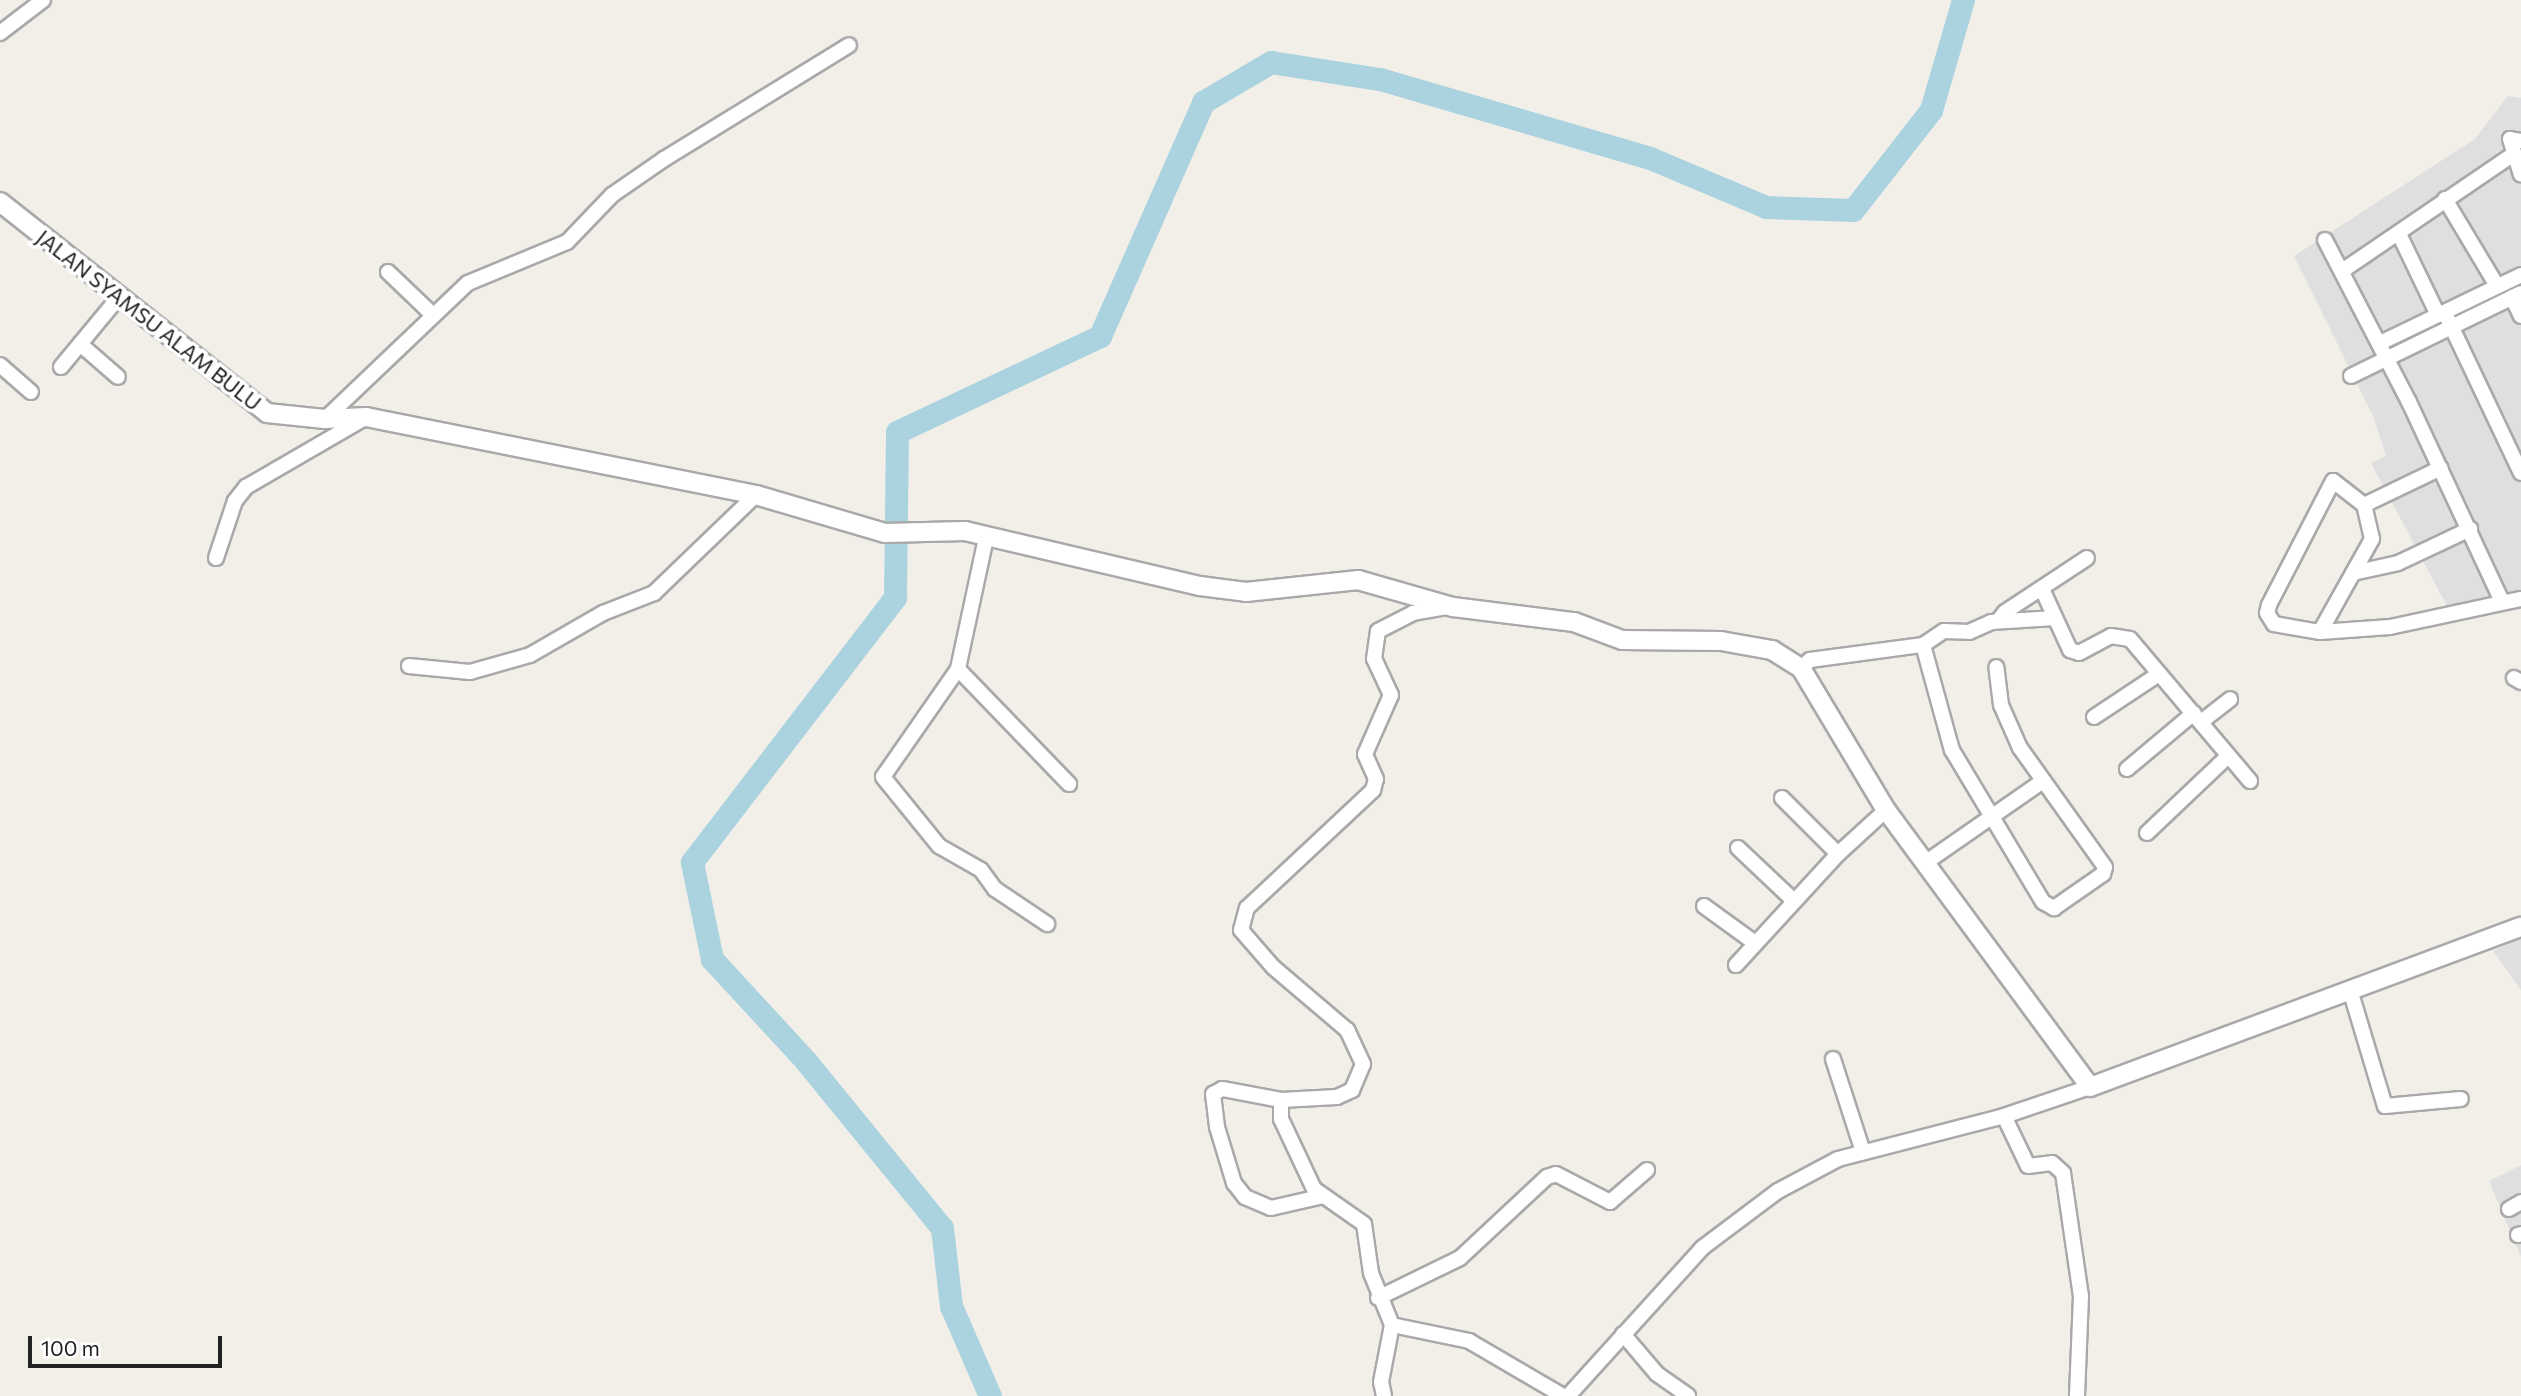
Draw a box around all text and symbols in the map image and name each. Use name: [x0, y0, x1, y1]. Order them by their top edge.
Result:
street label: JALAN SYAMSU ALAM BULU: [32, 224, 266, 416]
scale bar: [32, 1322, 226, 1366]
text: 100 m: [41, 1335, 100, 1360]

